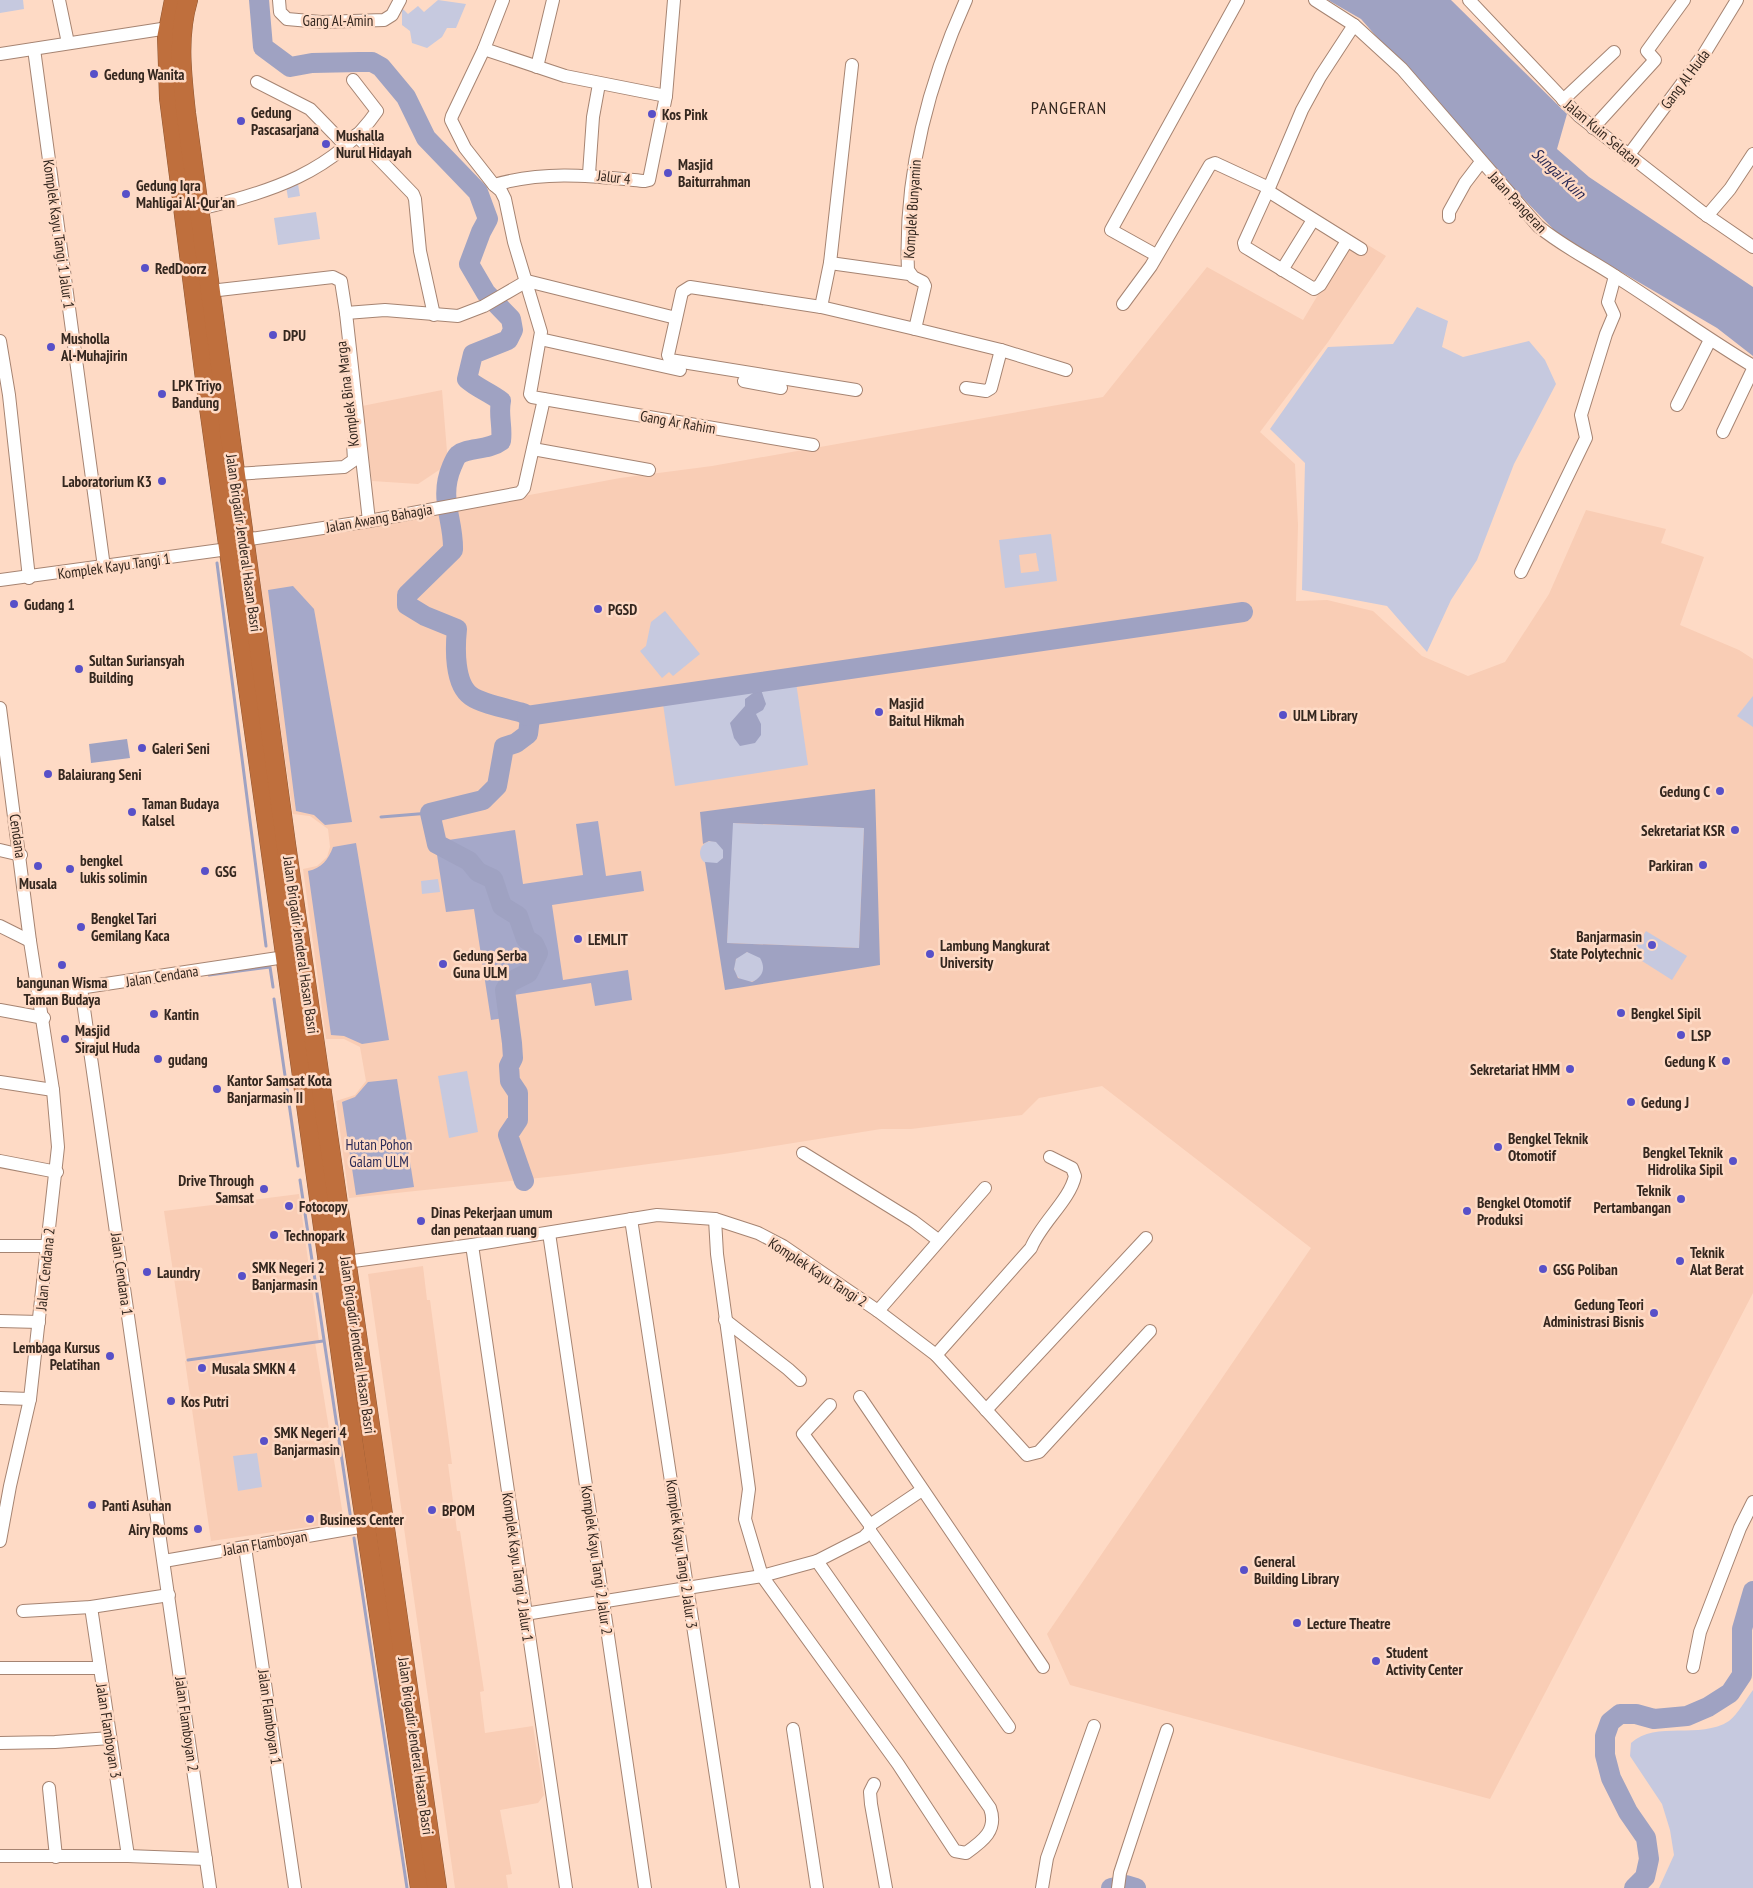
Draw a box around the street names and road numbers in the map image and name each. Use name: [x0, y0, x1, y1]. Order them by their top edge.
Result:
street label: Gang Al-Amin: [303, 11, 373, 30]
street label: Gang Al Huda: [1656, 45, 1714, 113]
street label: Jalan Kuin Selatan: [1560, 95, 1645, 171]
street label: Komplek Kayu Tangi 1 Jalur 1: [39, 158, 79, 310]
street label: Komplek Bunyamin: [899, 159, 925, 259]
street label: Jalur 4: [595, 165, 632, 189]
street label: Jalan Pangeran: [1484, 167, 1551, 237]
street label: Komplek Bina Marga: [331, 340, 363, 448]
street label: Gang Ar Rahim: [639, 406, 717, 438]
street label: Jalan Brigadir Jenderal Hasan Basri: [222, 452, 266, 633]
street label: Jalan Awang Bahagia: [323, 499, 434, 537]
street label: Komplek Kayu Tangi 1: [56, 549, 172, 583]
street label: Cendana: [6, 813, 30, 859]
street label: Jalan Brigadir Jenderal Hasan Basri: [279, 854, 323, 1035]
street label: Jalan Cendana: [123, 961, 200, 991]
street label: Jalan Cendana 2: [31, 1227, 59, 1312]
street label: Jalan Cendana 1: [107, 1231, 137, 1316]
street label: Komplek Kayu Tangi 2: [765, 1233, 871, 1311]
street label: Jalan Brigadir Jenderal Hasan Basri: [336, 1254, 380, 1435]
street label: Komplek Kayu Tangi 2 Jalur 3: [662, 1478, 702, 1630]
street label: Komplek Kayu Tangi 2 Jalur 2: [577, 1484, 617, 1636]
street label: Komplek Kayu Tangi 2 Jalur 1: [498, 1491, 538, 1643]
street label: Jalan Flamboyan: [220, 1526, 309, 1560]
street label: Jalan Brigadir Jenderal Hasan Basri: [394, 1655, 438, 1836]
street label: Jalan Flamboyan 1: [254, 1667, 286, 1766]
street label: Jalan Flamboyan 2: [171, 1674, 203, 1773]
street label: Jalan Flamboyan 3: [92, 1681, 126, 1780]

